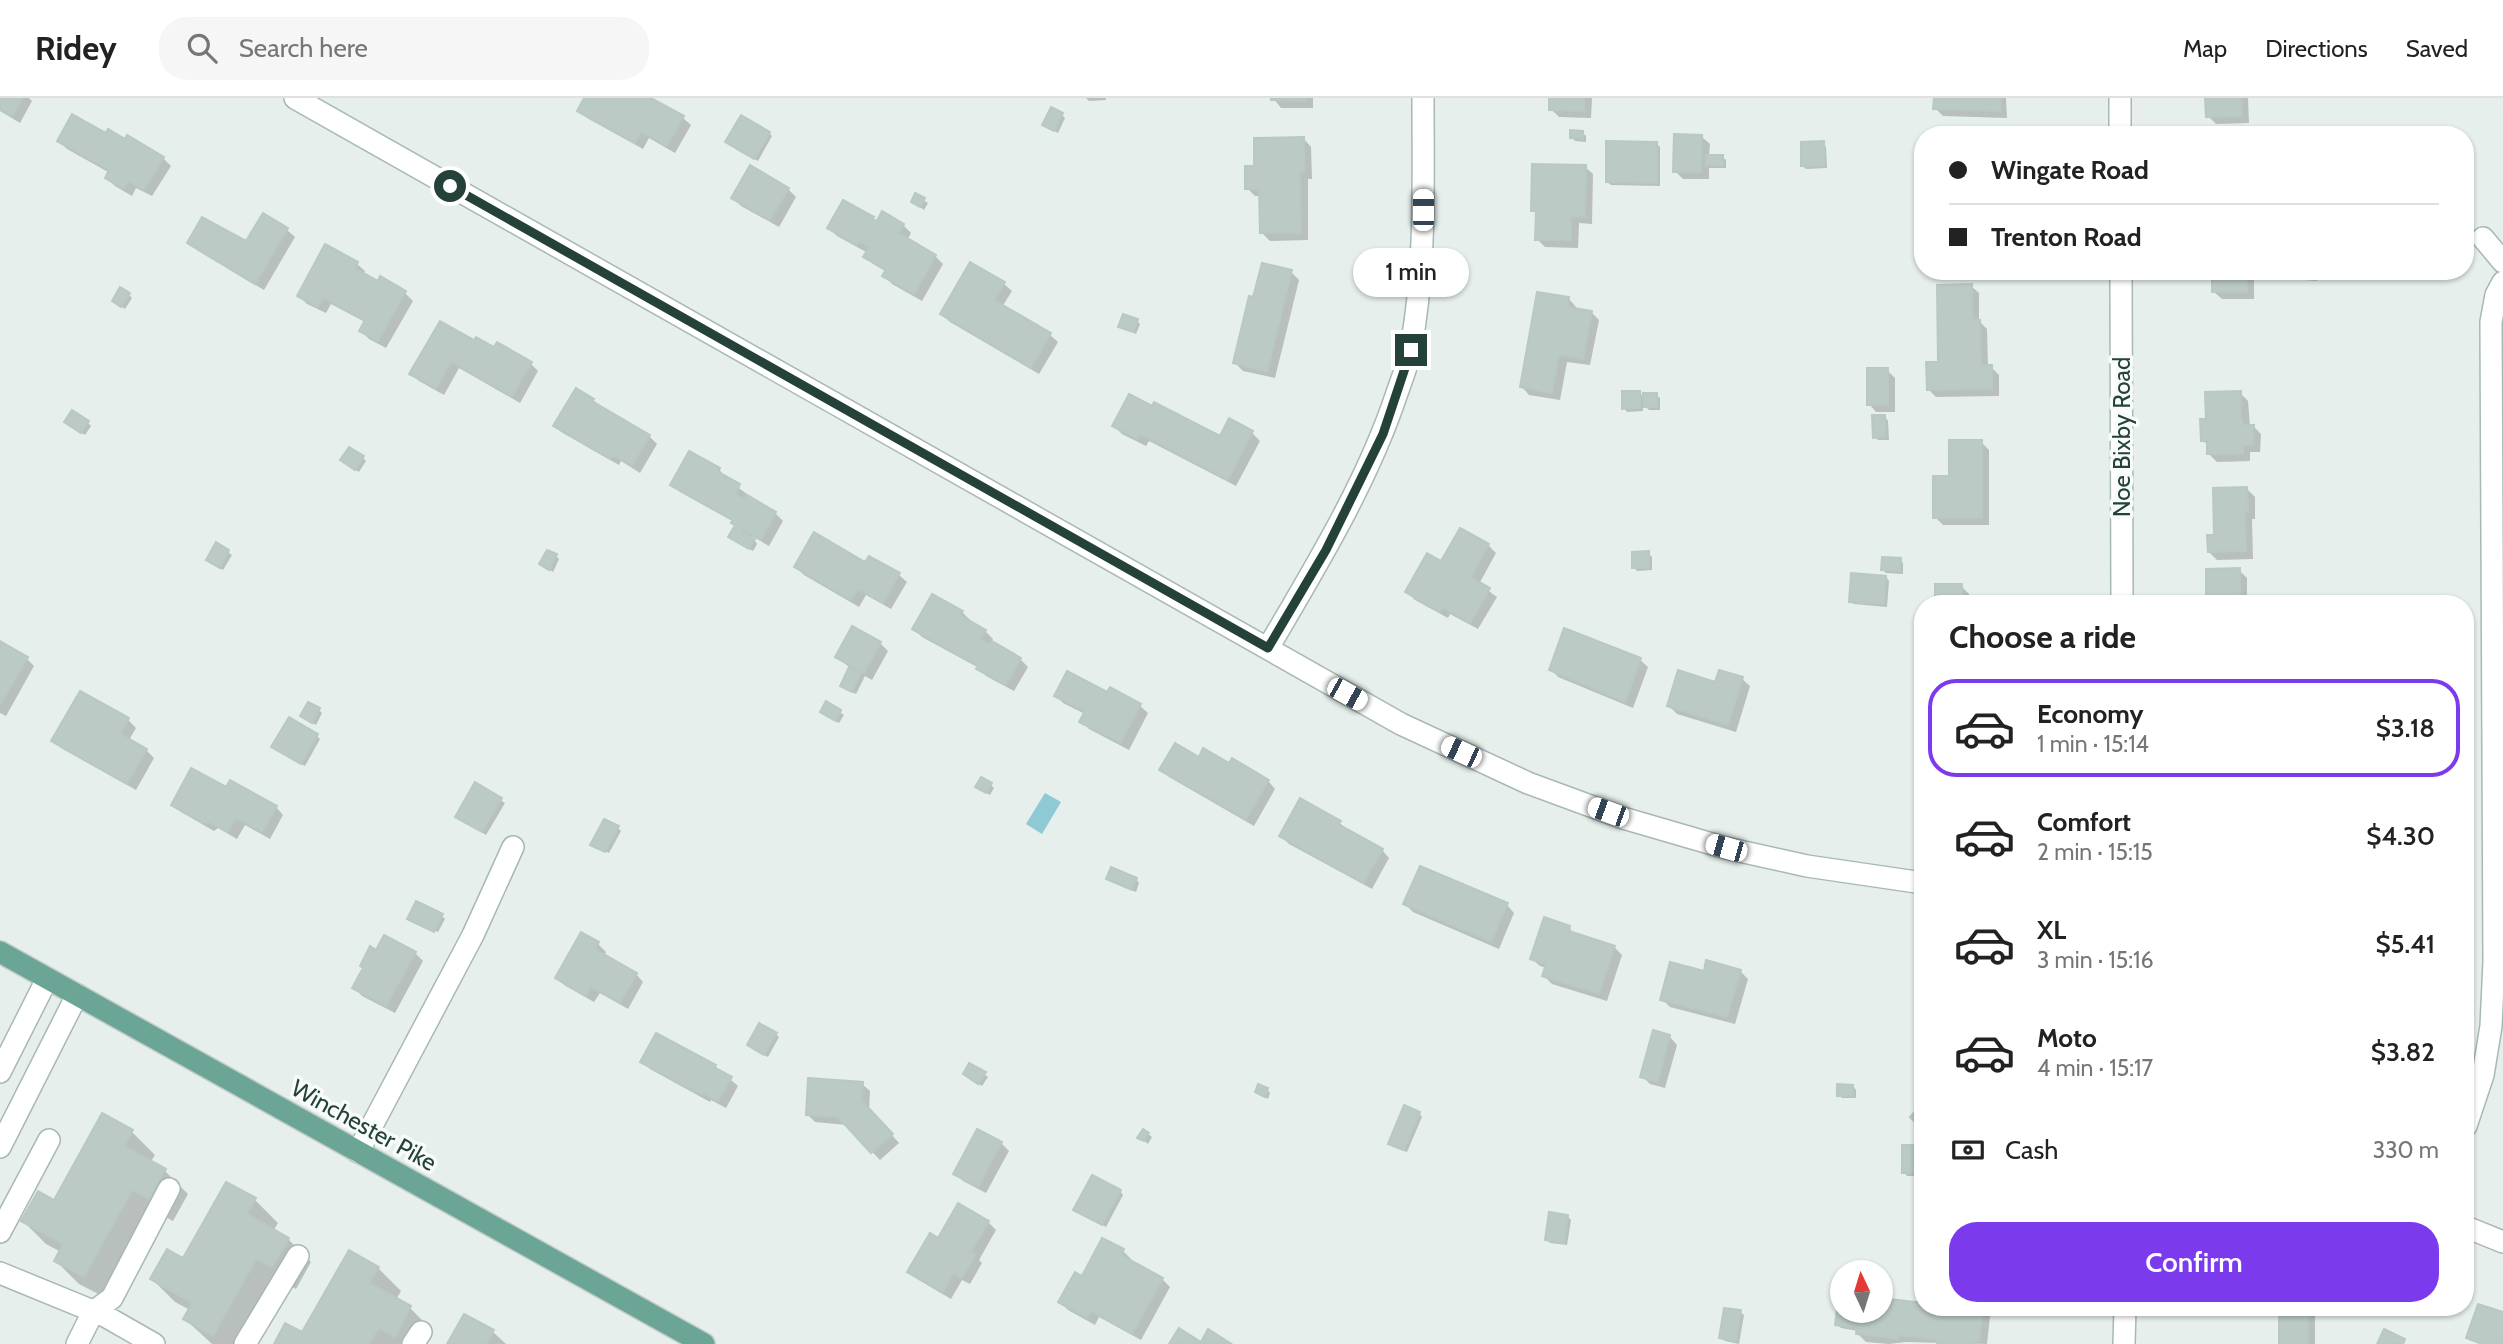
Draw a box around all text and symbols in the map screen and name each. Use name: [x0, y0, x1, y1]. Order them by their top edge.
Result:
search box: [159, 17, 649, 80]
text: Ridey: [35, 28, 117, 68]
icon: search: [183, 29, 221, 67]
text: Search here: [239, 32, 368, 64]
text: Map: [2183, 34, 2227, 63]
text: Directions: [2265, 34, 2368, 63]
text: Saved: [2406, 34, 2468, 63]
text: Wingate Road: [1991, 154, 2149, 186]
route start: [434, 170, 466, 202]
car: [1413, 189, 1434, 231]
text: Trenton Road: [1991, 221, 2142, 253]
callout: 1 min: [1353, 248, 1469, 298]
text: 1 min: [1385, 258, 1437, 286]
route end: [1395, 334, 1427, 366]
street label: Noe Bixby Road: [2107, 357, 2136, 517]
text: Choose a ride: [1949, 617, 2136, 656]
car: [1324, 675, 1371, 713]
icon: car: [1953, 697, 2016, 760]
text: Economy: [2037, 698, 2143, 730]
text: $3.18: [2376, 712, 2435, 744]
text: 1 min · 15:14: [2037, 730, 2149, 758]
car: [1438, 734, 1485, 770]
car: [1585, 795, 1632, 829]
icon: car: [1953, 805, 2016, 868]
text: Comfort: [2037, 806, 2131, 838]
text: $4.30: [2366, 820, 2435, 852]
car: [1703, 832, 1750, 864]
text: 2 min · 15:15: [2037, 838, 2153, 866]
icon: car: [1953, 913, 2016, 976]
text: XL: [2037, 914, 2066, 946]
text: $5.41: [2375, 928, 2435, 960]
text: 3 min · 15:16: [2037, 946, 2154, 974]
icon: car: [1953, 1021, 2016, 1084]
text: Moto: [2037, 1022, 2097, 1054]
text: $3.82: [2371, 1036, 2435, 1068]
text: 4 min · 15:17: [2037, 1054, 2153, 1082]
street label: Winchester Pike: [286, 1073, 442, 1177]
icon: cash: [1949, 1131, 1987, 1169]
text: Cash: [2005, 1134, 2058, 1166]
text: 330 m: [2373, 1136, 2439, 1164]
button: Confirm: [1949, 1222, 2439, 1302]
north arrow: [1830, 1260, 1894, 1323]
map controls: [1830, 1260, 1893, 1323]

